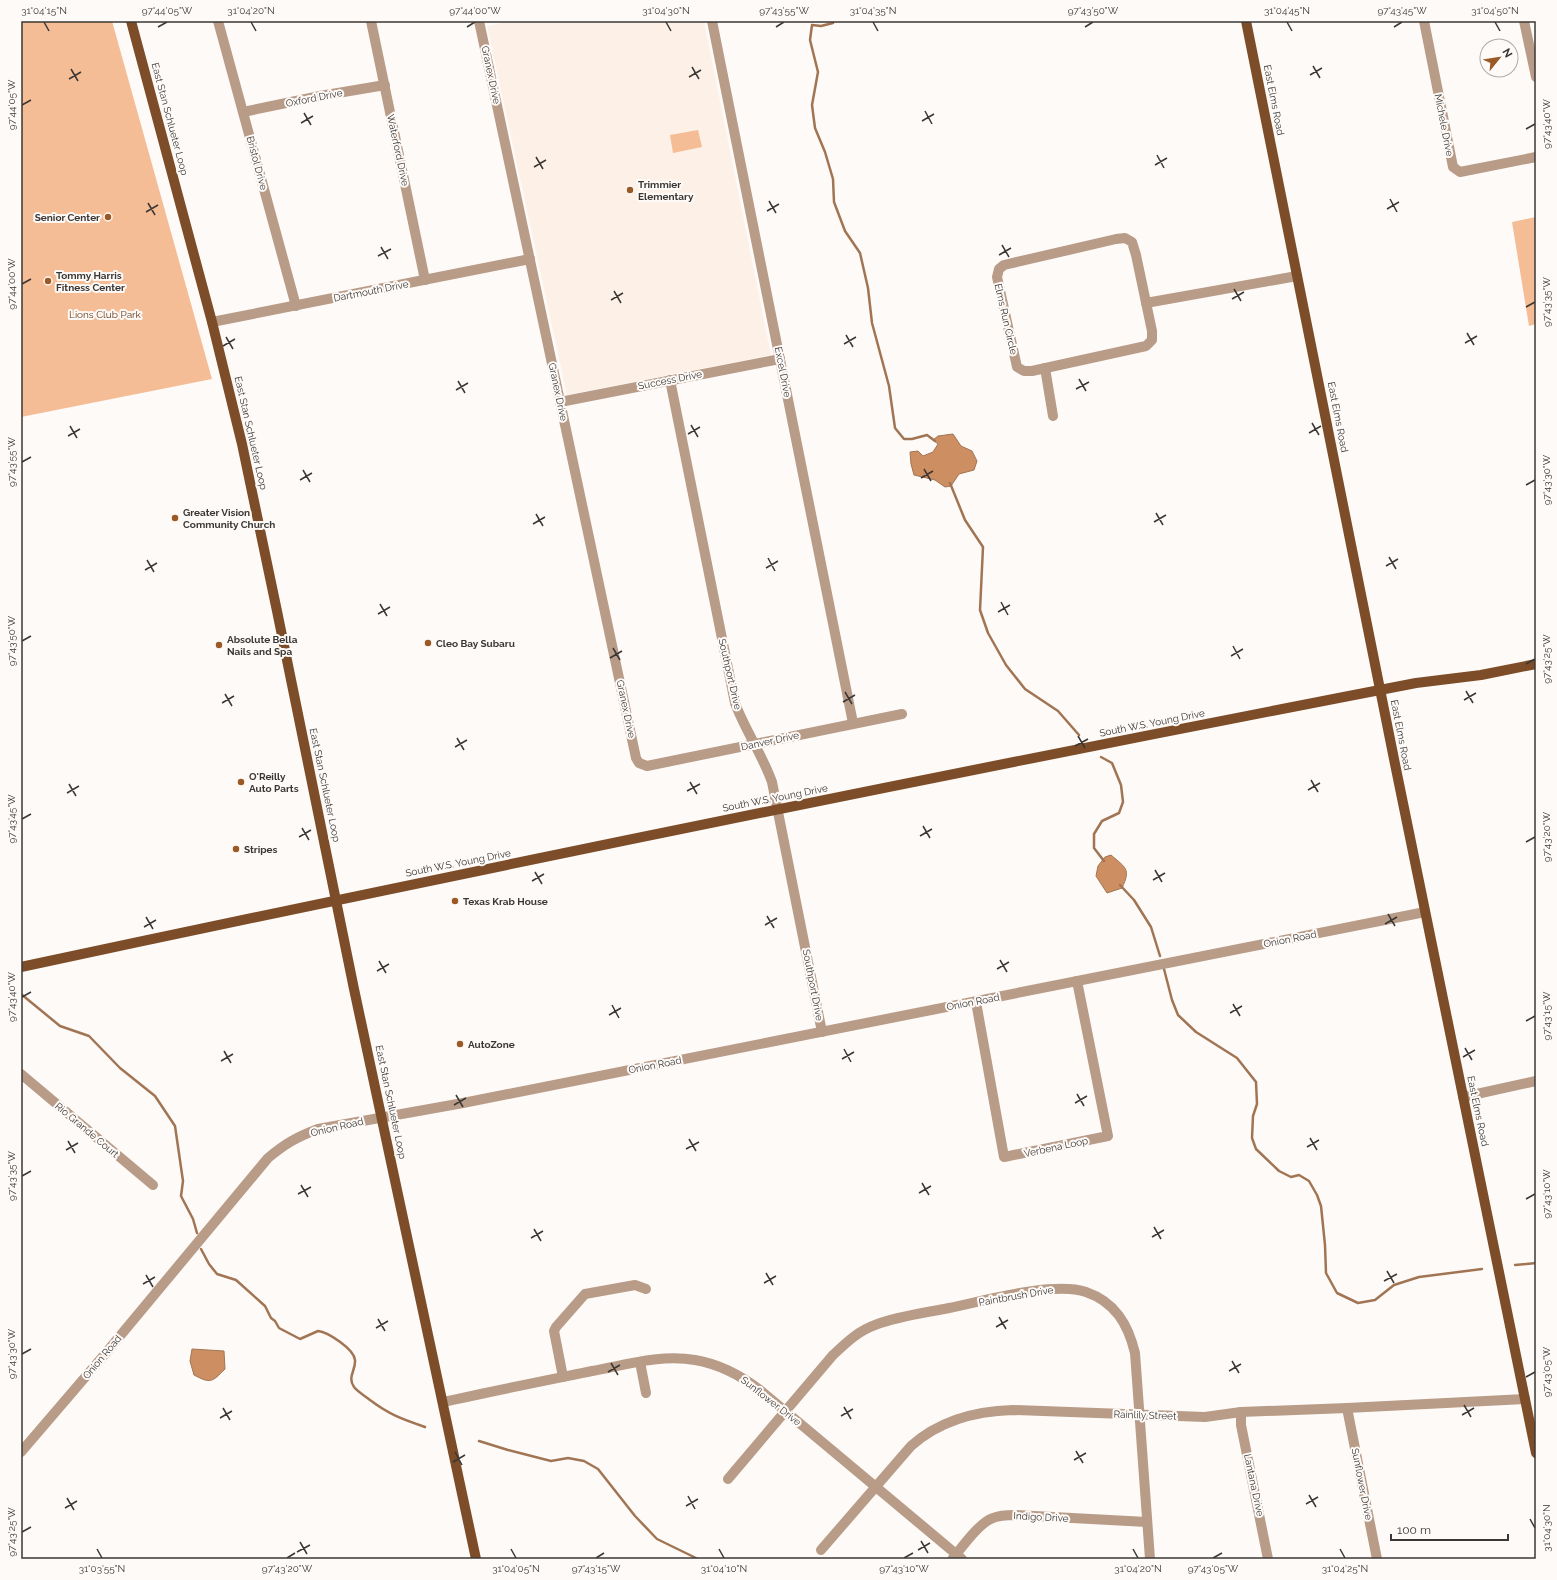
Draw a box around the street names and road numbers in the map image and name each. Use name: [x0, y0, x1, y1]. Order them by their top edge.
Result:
street label: Granex Drive: [479, 45, 503, 105]
street label: East Stan Schlueter Loop: [150, 62, 190, 176]
street label: East Elms Road: [1262, 64, 1286, 136]
street label: Oxford Drive: [285, 87, 343, 109]
street label: Michele Drive: [1433, 93, 1455, 157]
street label: Waterford Drive: [385, 113, 411, 187]
street label: Bristol Drive: [245, 135, 269, 191]
street label: Dartmouth Drive: [333, 278, 410, 304]
street label: Elms Run Circle: [992, 282, 1020, 356]
street label: Excel Drive: [773, 346, 793, 398]
street label: Granex Drive: [546, 362, 570, 422]
street label: Success Drive: [637, 368, 703, 392]
street label: East Stan Schlueter Loop: [233, 375, 269, 491]
street label: East Elms Road: [1326, 381, 1350, 453]
street label: Southport Drive: [716, 637, 744, 711]
street label: Granex Drive: [614, 679, 638, 739]
street label: East Elms Road: [1389, 699, 1413, 771]
street label: South W.S. Young Drive: [1098, 707, 1206, 739]
street label: East Stan Schlueter Loop: [308, 727, 342, 843]
street label: Danver Drive: [740, 729, 800, 753]
street label: South W.S. Young Drive: [721, 782, 829, 814]
street label: South W.S. Young Drive: [404, 847, 512, 879]
street label: Onion Road: [1263, 928, 1317, 950]
street label: Southport Drive: [801, 948, 825, 1022]
street label: Onion Road: [946, 991, 1000, 1013]
street label: East Stan Schlueter Loop: [374, 1044, 408, 1160]
street label: Onion Road: [628, 1054, 682, 1076]
street label: East Elms Road: [1465, 1075, 1491, 1147]
street label: Rio Grande Court: [53, 1100, 121, 1160]
street label: Onion Road: [310, 1116, 364, 1138]
street label: Verbena Loop: [1023, 1135, 1089, 1159]
street label: Paintbrush Drive: [978, 1284, 1054, 1308]
street label: Onion Road: [80, 1333, 124, 1381]
street label: Sunflower Drive: [739, 1374, 803, 1428]
street label: Rainlily Street: [1113, 1408, 1177, 1422]
street label: Sunflower Drive: [1350, 1447, 1374, 1521]
street label: Lantana Drive: [1242, 1453, 1266, 1517]
street label: Indigo Drive: [1013, 1510, 1069, 1524]

